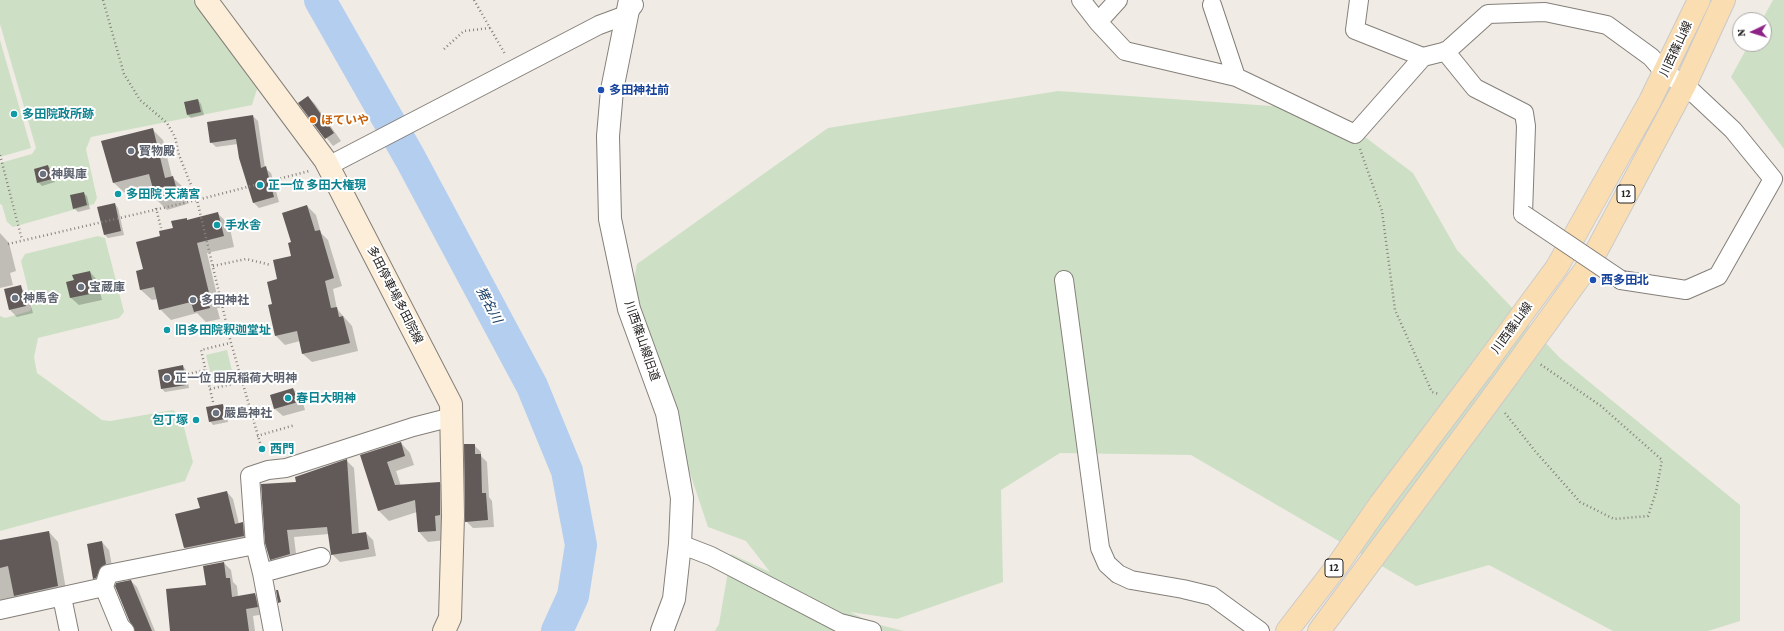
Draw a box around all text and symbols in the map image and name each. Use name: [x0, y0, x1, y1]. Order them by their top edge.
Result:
north arrow: [1732, 12, 1772, 52]
street label: 川西篠山線: [1657, 19, 1695, 79]
text: N: [1735, 29, 1747, 37]
place label: 多田神社前: [609, 83, 669, 97]
marker: 多田神社前: [596, 85, 606, 95]
place label: 多田院政所跡: [22, 107, 94, 121]
marker: 多田院政所跡: [9, 109, 19, 119]
place label: ほていや: [321, 113, 369, 127]
marker: ほていや: [308, 115, 318, 125]
place label: 寳物殿: [139, 144, 175, 158]
marker: 寳物殿: [126, 146, 136, 156]
place label: 神輿庫: [51, 167, 87, 181]
marker: 神輿庫: [38, 169, 48, 179]
place label: 正一位 多田大権現: [268, 178, 366, 192]
marker: 正一位 多田大権現: [255, 180, 265, 190]
road number: 12: [1617, 185, 1635, 203]
place label: 多田院 天満宮: [126, 187, 200, 201]
marker: 多田院 天満宮: [113, 189, 123, 199]
place label: 手水舎: [225, 218, 261, 232]
marker: 手水舎: [212, 220, 222, 230]
street label: 多田停車場多田院線: [364, 244, 426, 346]
place label: 西多田北: [1601, 273, 1649, 287]
marker: 西多田北: [1588, 275, 1598, 285]
place label: 宝蔵庫: [89, 280, 125, 294]
marker: 宝蔵庫: [76, 282, 86, 292]
water label: 猪名川: [473, 284, 505, 326]
place label: 神馬舎: [23, 291, 59, 305]
marker: 神馬舎: [10, 293, 20, 303]
place label: 多田神社: [201, 293, 249, 307]
marker: 多田神社: [188, 295, 198, 305]
street label: 川西篠山線旧道: [622, 299, 662, 383]
street label: 川西篠山線: [1489, 299, 1535, 357]
place label: 旧多田院釈迦堂址: [175, 323, 271, 337]
marker: 旧多田院釈迦堂址: [162, 325, 172, 335]
place label: 正一位 田尻稲荷大明神: [175, 371, 297, 385]
marker: 正一位 田尻稲荷大明神: [162, 373, 172, 383]
place label: 春日大明神: [296, 391, 356, 405]
marker: 春日大明神: [283, 393, 293, 403]
place label: 嚴島神社: [224, 406, 272, 420]
marker: 嚴島神社: [211, 408, 221, 418]
place label: 包丁塚: [152, 413, 188, 427]
marker: 包丁塚: [191, 415, 201, 425]
place label: 西門: [270, 442, 294, 456]
marker: 西門: [257, 444, 267, 454]
road number: 12: [1325, 559, 1343, 577]

